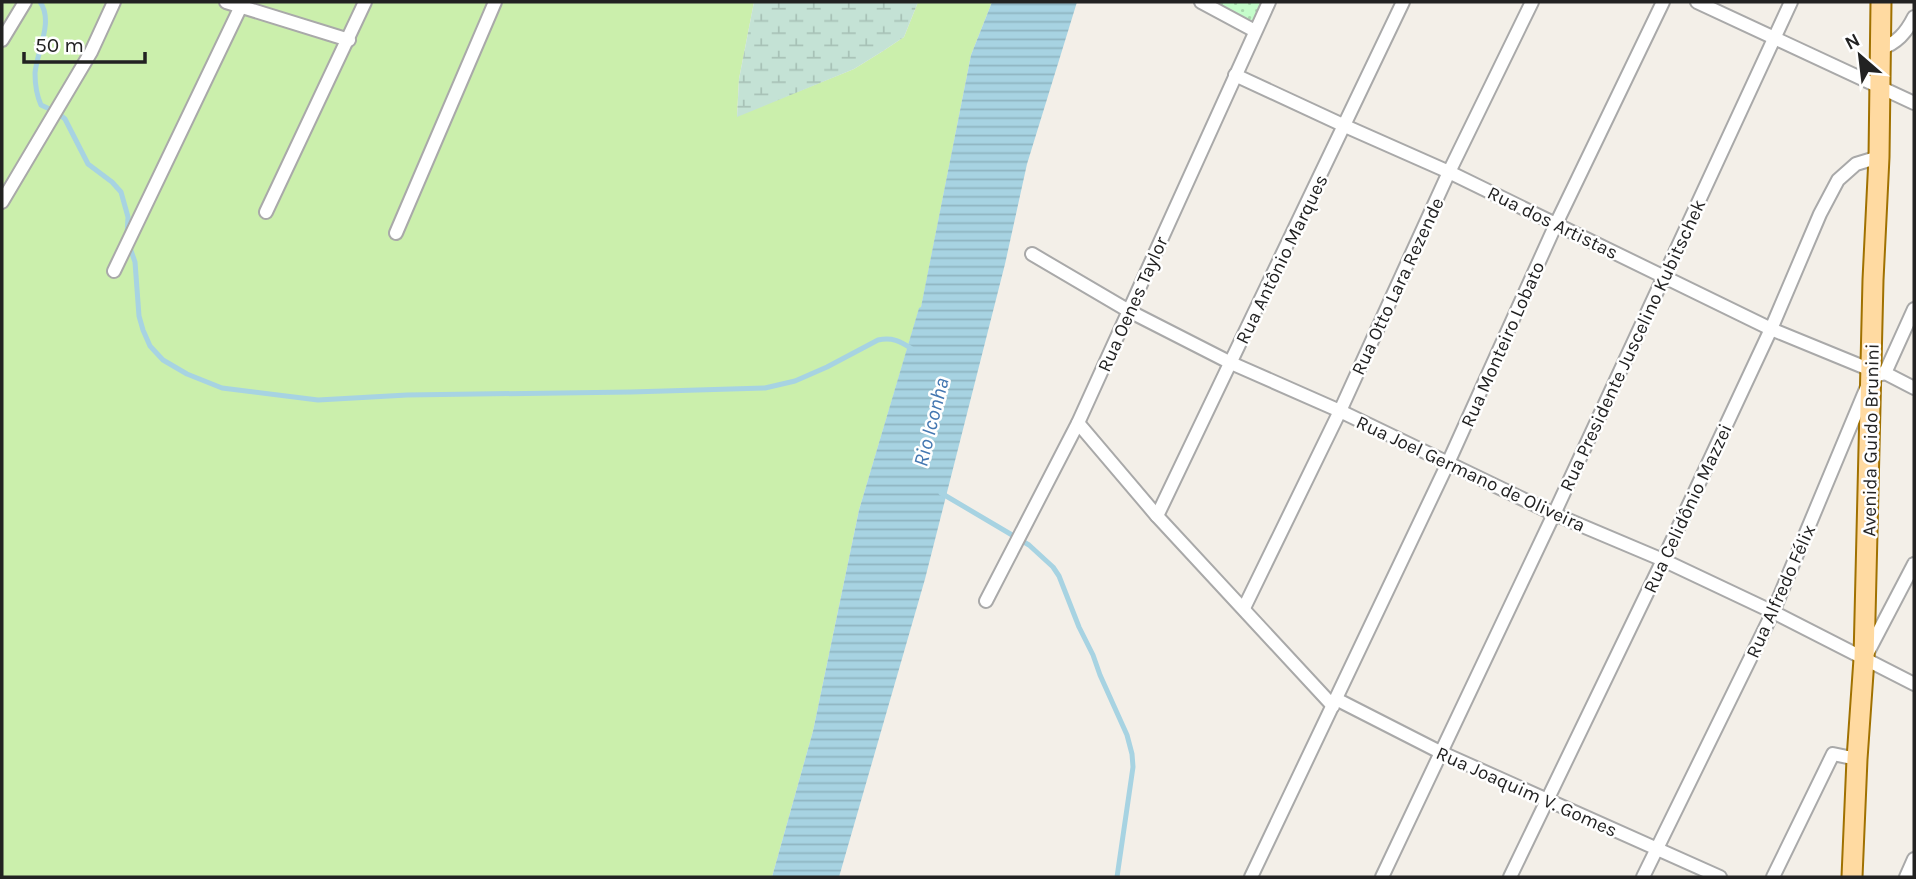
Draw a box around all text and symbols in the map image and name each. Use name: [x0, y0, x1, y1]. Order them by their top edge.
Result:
scale bar: [24, 21, 145, 65]
north arrow: [1825, 21, 1895, 91]
text: N: [1841, 29, 1864, 55]
text: 50 m: [35, 33, 84, 57]
street label: Rua Antônio Marques: [1231, 171, 1333, 348]
street label: Rua dos Artistas: [1484, 182, 1621, 264]
street label: Rua Otto Lara Rezende: [1347, 194, 1449, 379]
street label: Rua Presidente Juscelino Kubitschek: [1555, 196, 1711, 495]
street label: Rua Oenes Taylor: [1093, 233, 1173, 375]
street label: Rua Monteiro Lobato: [1456, 258, 1549, 431]
street label: Avenida Guido Brunini: [1858, 343, 1884, 537]
water label: Rio Iconha: [908, 375, 954, 469]
street label: Rua Joel Germano de Oliveira: [1353, 411, 1589, 537]
street label: Rua Celidônio Mazzei: [1639, 420, 1737, 597]
street label: Rua Alfredo Félix: [1742, 521, 1820, 661]
street label: Rua Joaquim V. Gomes: [1433, 742, 1621, 842]

